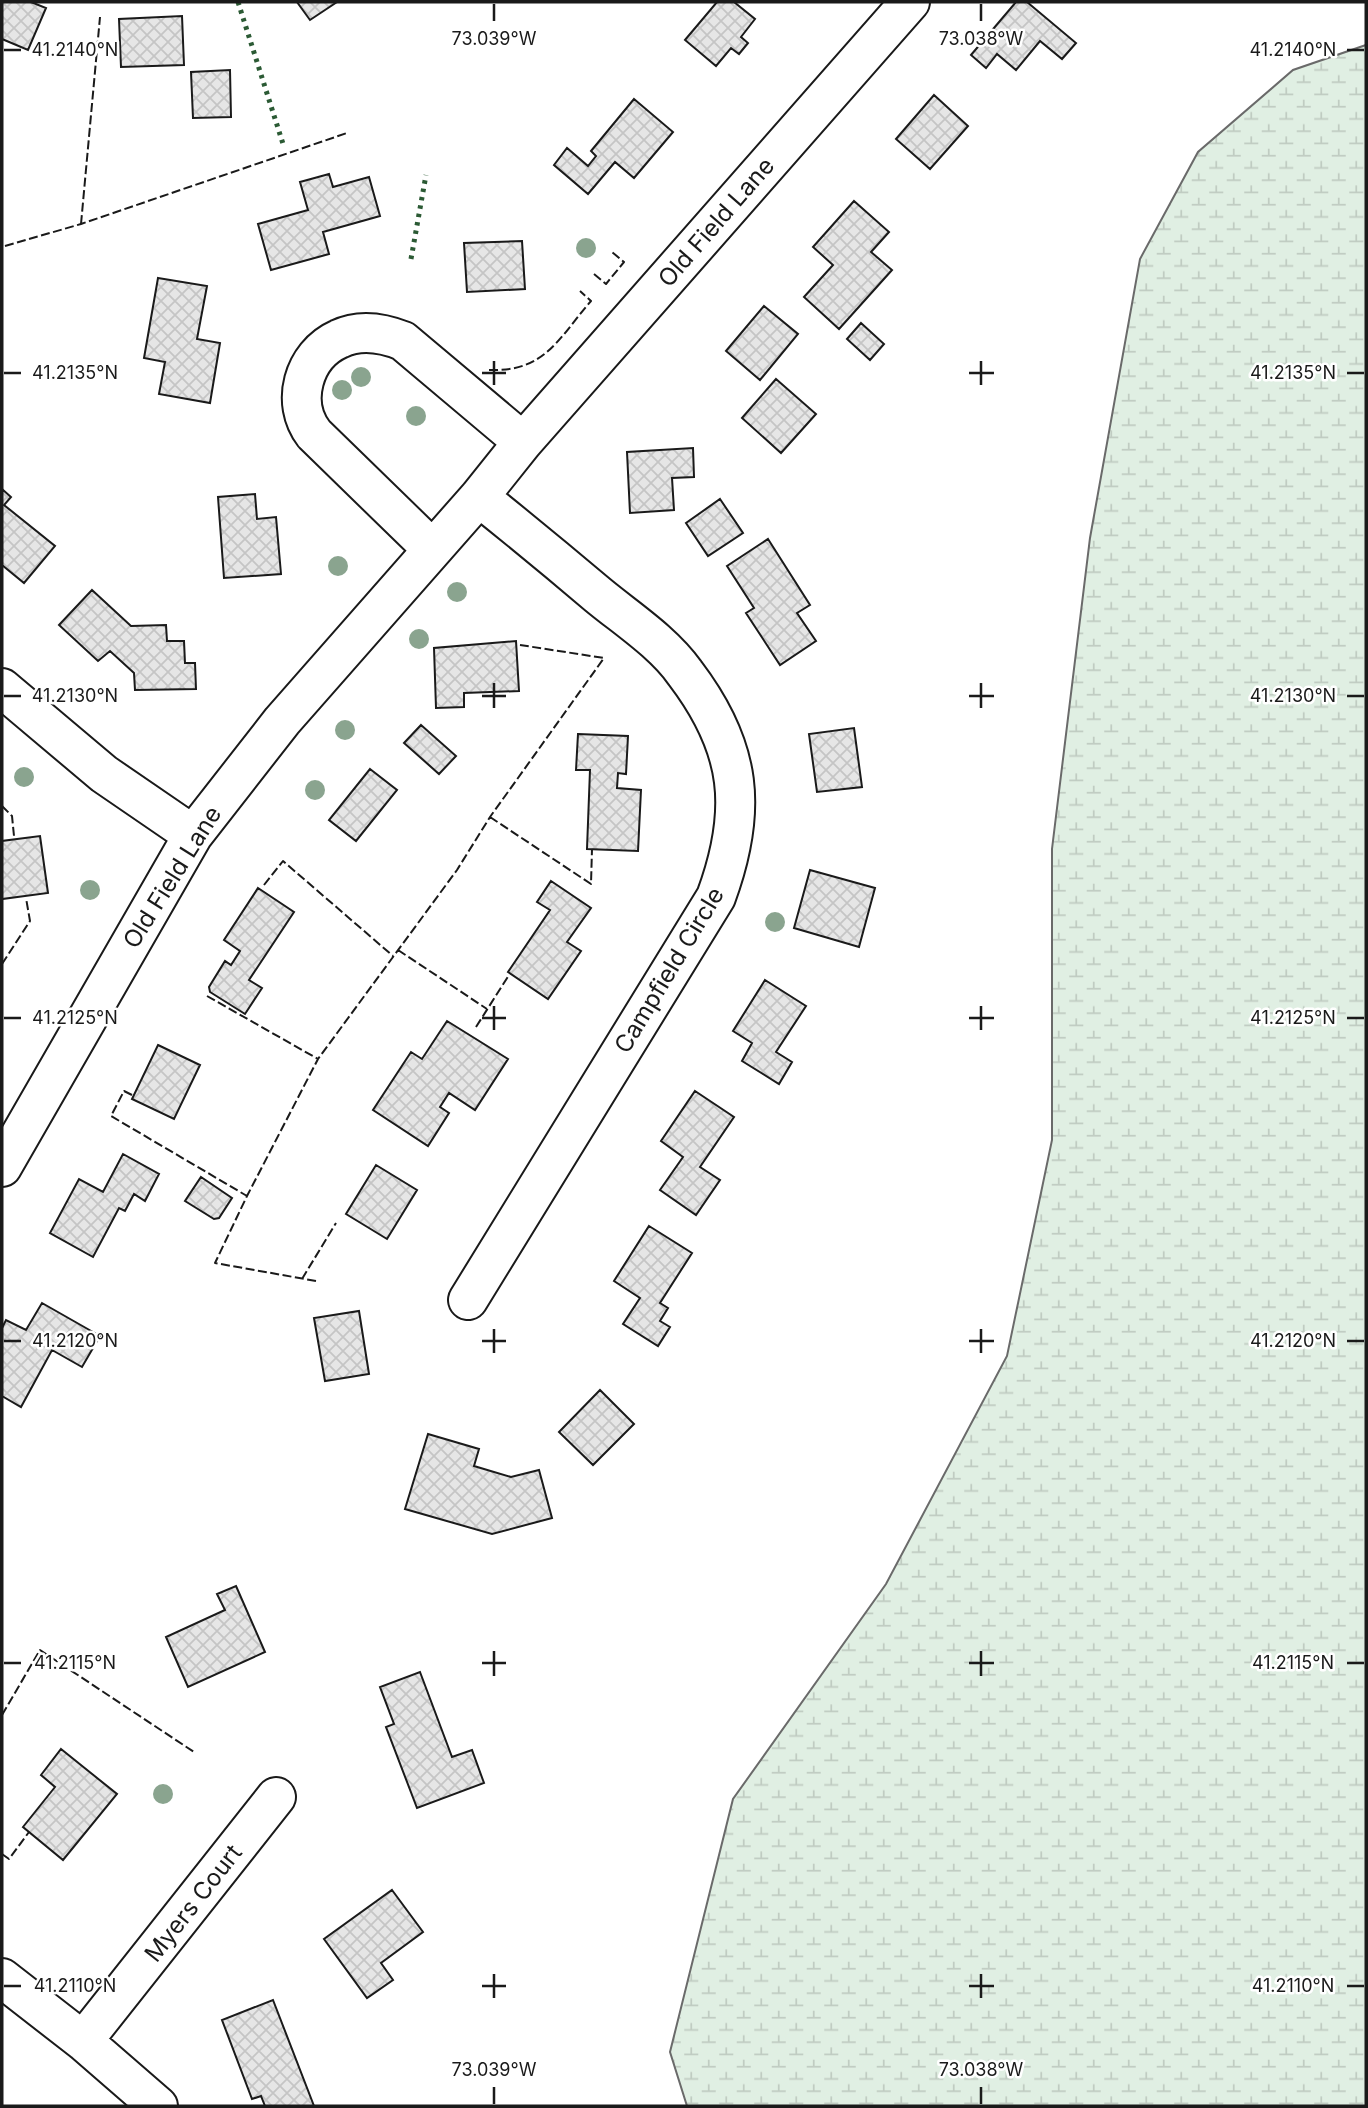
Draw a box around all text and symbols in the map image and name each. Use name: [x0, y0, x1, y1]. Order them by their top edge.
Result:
text: 73.039°W: [452, 28, 537, 49]
text: 73.038°W: [939, 28, 1024, 49]
text: 41.2140°N: [32, 39, 118, 60]
text: 41.2140°N: [1250, 39, 1336, 60]
street label: Old Field Lane: [652, 151, 780, 293]
text: 41.2135°N: [32, 362, 118, 383]
text: 41.2135°N: [1250, 362, 1336, 383]
text: 41.2130°N: [32, 685, 118, 706]
text: 41.2130°N: [1250, 685, 1336, 706]
street label: Old Field Lane: [117, 801, 227, 953]
street label: Campfield Circle: [608, 882, 730, 1058]
text: 41.2125°N: [32, 1007, 118, 1028]
text: 41.2125°N: [1250, 1007, 1336, 1028]
text: 41.2120°N: [32, 1330, 118, 1351]
text: 41.2120°N: [1250, 1330, 1336, 1351]
text: 41.2115°N: [34, 1652, 116, 1673]
text: 41.2115°N: [1252, 1652, 1334, 1673]
street label: Myers Court: [138, 1839, 248, 1967]
text: 41.2110°N: [34, 1975, 116, 1996]
text: 41.2110°N: [1252, 1975, 1334, 1996]
text: 73.039°W: [452, 2059, 537, 2080]
text: 73.038°W: [939, 2059, 1024, 2080]

